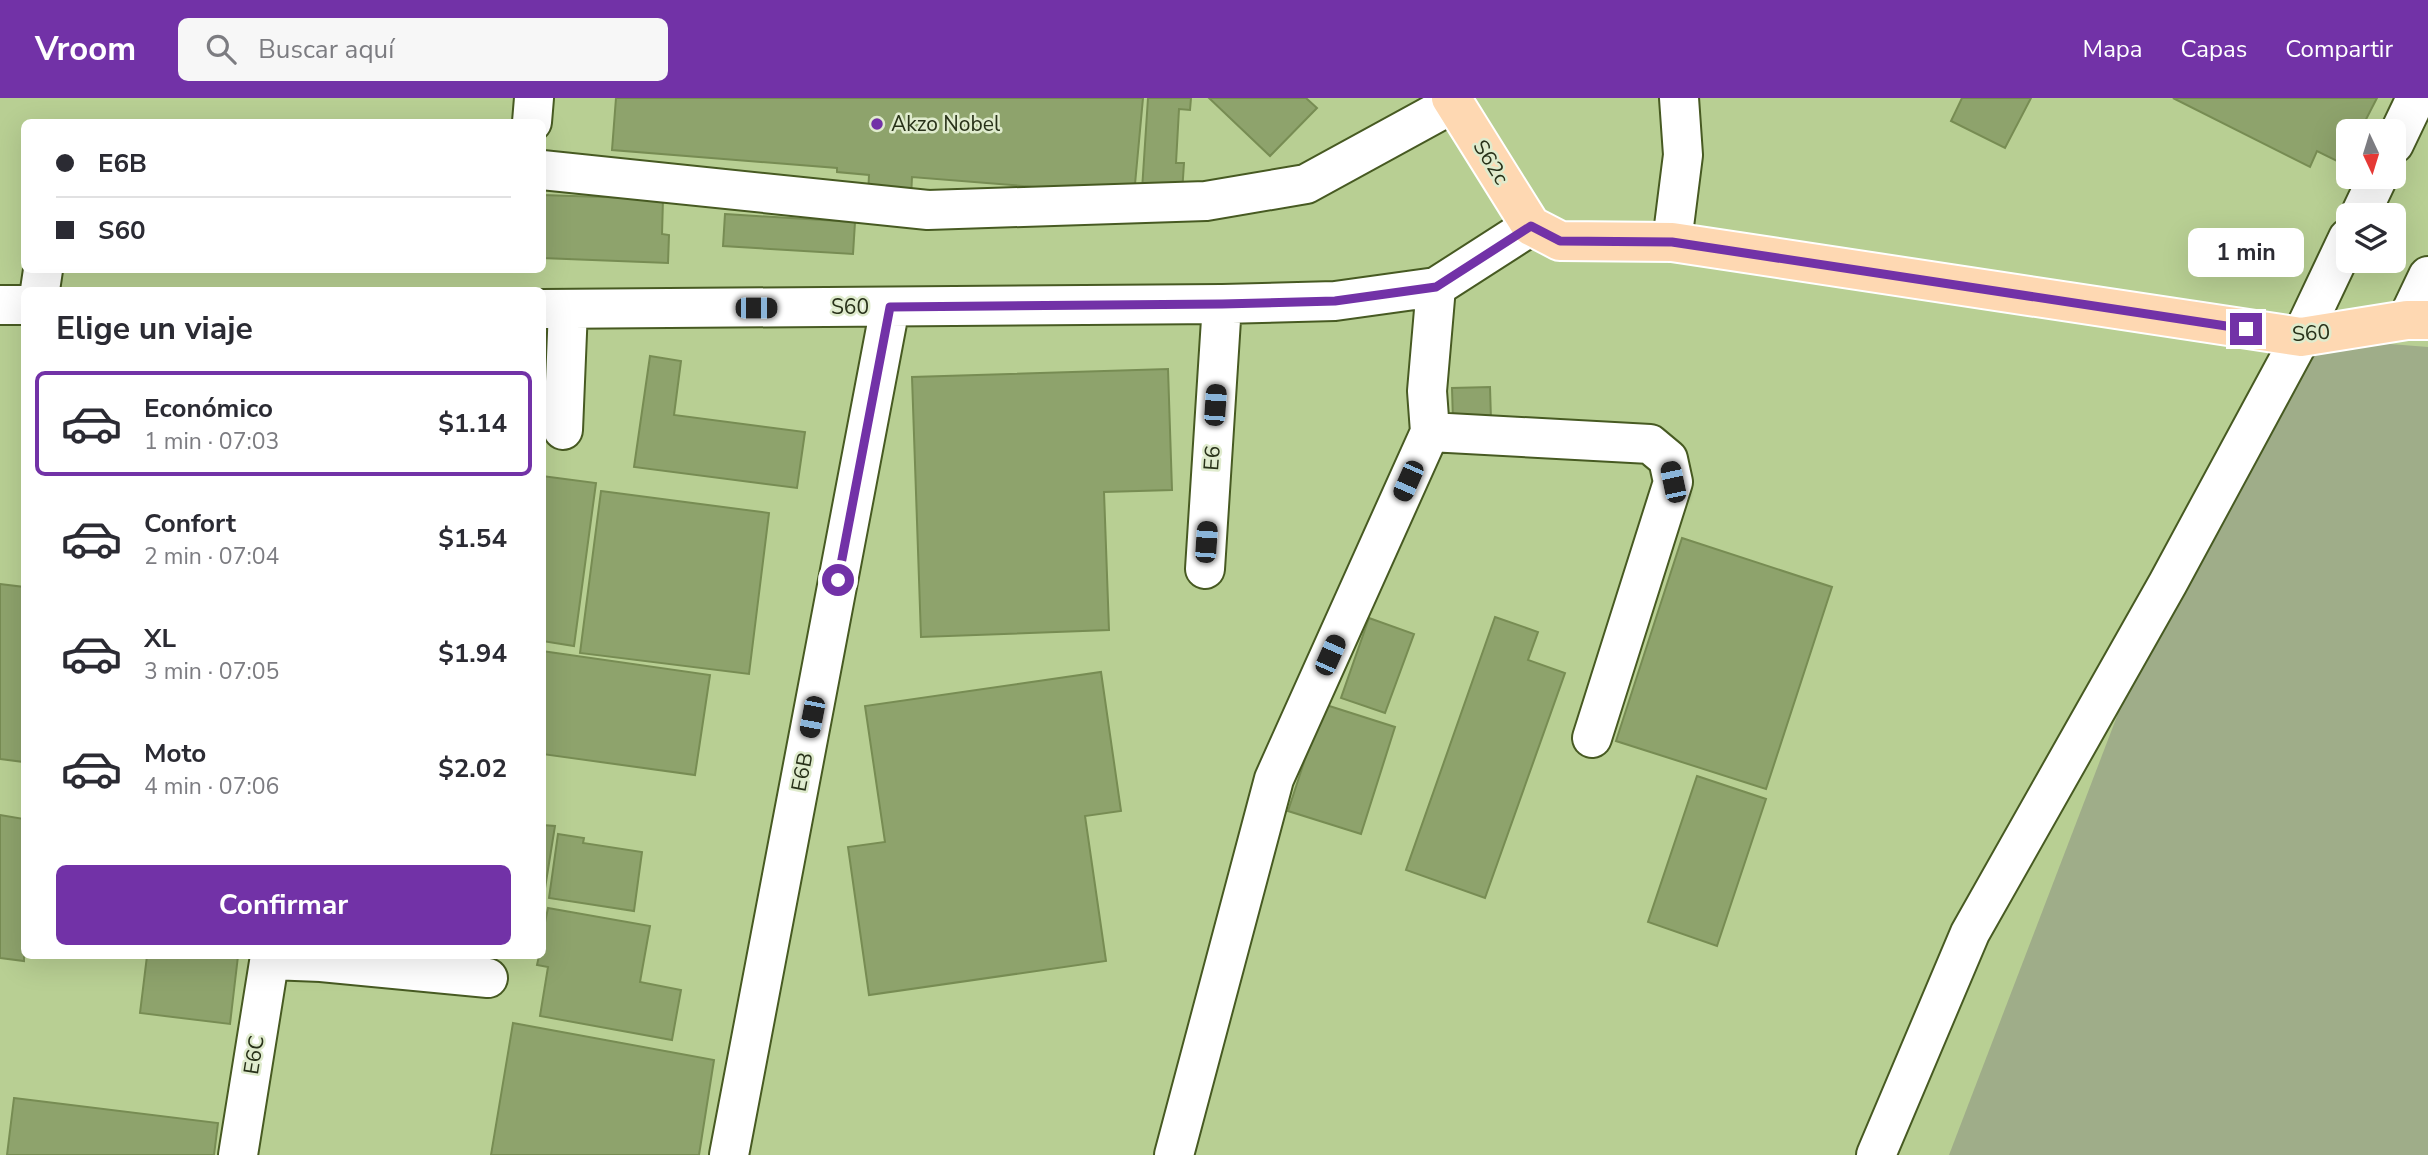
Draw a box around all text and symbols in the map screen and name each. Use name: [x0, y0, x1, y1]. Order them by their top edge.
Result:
search box: [178, 18, 668, 81]
text: Vroom: [35, 27, 136, 72]
icon: search: [202, 30, 240, 68]
text: Buscar aquí: [258, 32, 394, 67]
text: Mapa: [2083, 33, 2143, 65]
text: Capas: [2181, 33, 2247, 65]
text: Compartir: [2285, 33, 2393, 65]
place label: Akzo Nobel: [891, 110, 1001, 138]
marker: Akzo Nobel: [869, 116, 885, 132]
north arrow: [2336, 119, 2406, 189]
map controls: [2336, 119, 2406, 273]
street label: S62c: [1466, 134, 1516, 190]
text: E6B: [98, 146, 147, 181]
button: layers: [2336, 203, 2406, 273]
text: S60: [98, 213, 146, 248]
callout: 1 min: [2188, 228, 2304, 276]
text: 1 min: [2216, 237, 2276, 268]
street label: S60: [831, 293, 869, 321]
car: [736, 298, 778, 319]
text: Elige un viaje: [56, 307, 253, 350]
route end: [2230, 313, 2262, 345]
street label: S60: [2291, 318, 2331, 348]
car: [1204, 383, 1227, 427]
text: Económico: [144, 391, 273, 426]
icon: car: [60, 392, 123, 455]
text: $1.14: [438, 406, 507, 441]
text: 1 min · 07:03: [144, 426, 279, 457]
street label: E6: [1197, 445, 1227, 471]
car: [1390, 458, 1427, 504]
car: [1659, 459, 1688, 505]
text: Confort: [144, 506, 236, 541]
icon: car: [60, 507, 123, 570]
car: [1195, 520, 1218, 564]
text: $1.54: [438, 521, 507, 556]
text: 2 min · 07:04: [144, 541, 279, 572]
route start: [822, 564, 854, 596]
text: XL: [144, 621, 176, 656]
icon: car: [60, 622, 123, 685]
car: [1312, 632, 1349, 678]
text: $1.94: [438, 636, 507, 671]
text: 3 min · 07:05: [144, 656, 279, 687]
car: [798, 694, 827, 740]
text: Moto: [144, 736, 206, 771]
icon: car: [60, 737, 123, 800]
street label: E6B: [785, 750, 819, 794]
text: $2.02: [438, 751, 507, 786]
text: 4 min · 07:06: [144, 771, 279, 802]
button: Confirmar: [56, 865, 511, 945]
street label: E6C: [237, 1034, 271, 1076]

